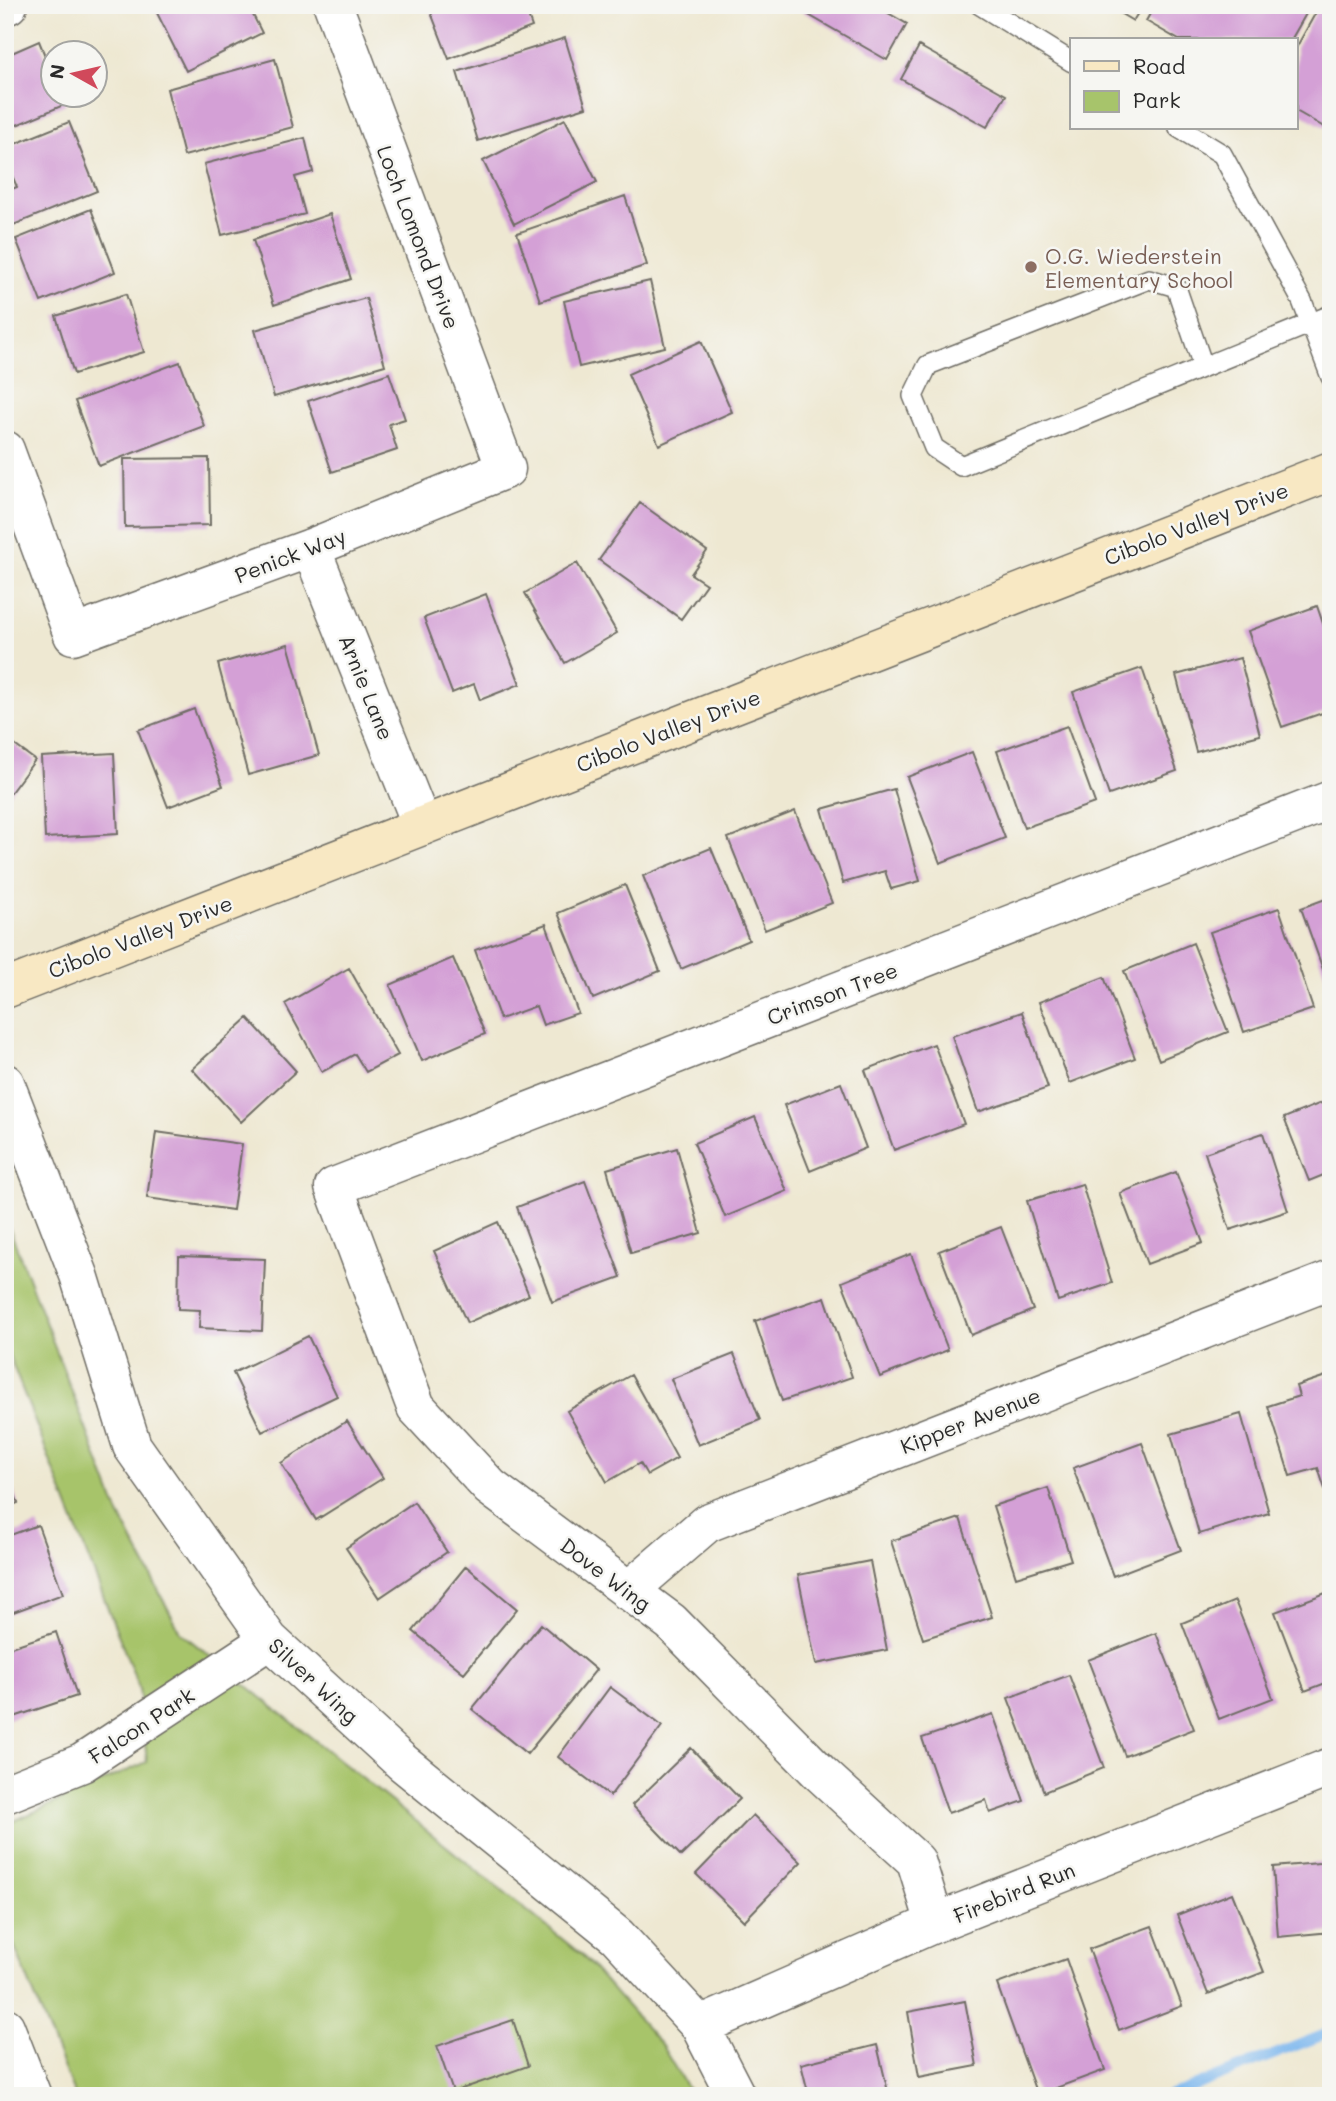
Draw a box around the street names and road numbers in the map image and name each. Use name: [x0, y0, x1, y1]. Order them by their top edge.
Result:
street label: Loch Lomond Drive: [372, 141, 466, 333]
street label: Cibolo Valley Drive: [1100, 475, 1292, 571]
street label: Penick Way: [231, 522, 349, 588]
street label: Arnie Lane: [334, 630, 400, 744]
street label: Cibolo Valley Drive: [572, 682, 764, 778]
street label: Cibolo Valley Drive: [44, 888, 236, 984]
street label: Crimson Tree: [763, 956, 901, 1030]
street label: Kipper Avenue: [896, 1381, 1044, 1459]
street label: Dove Wing: [555, 1531, 657, 1617]
street label: Silver Wing: [263, 1631, 365, 1729]
street label: Falcon Park: [83, 1681, 199, 1769]
street label: Firebird Run: [949, 1855, 1079, 1929]

